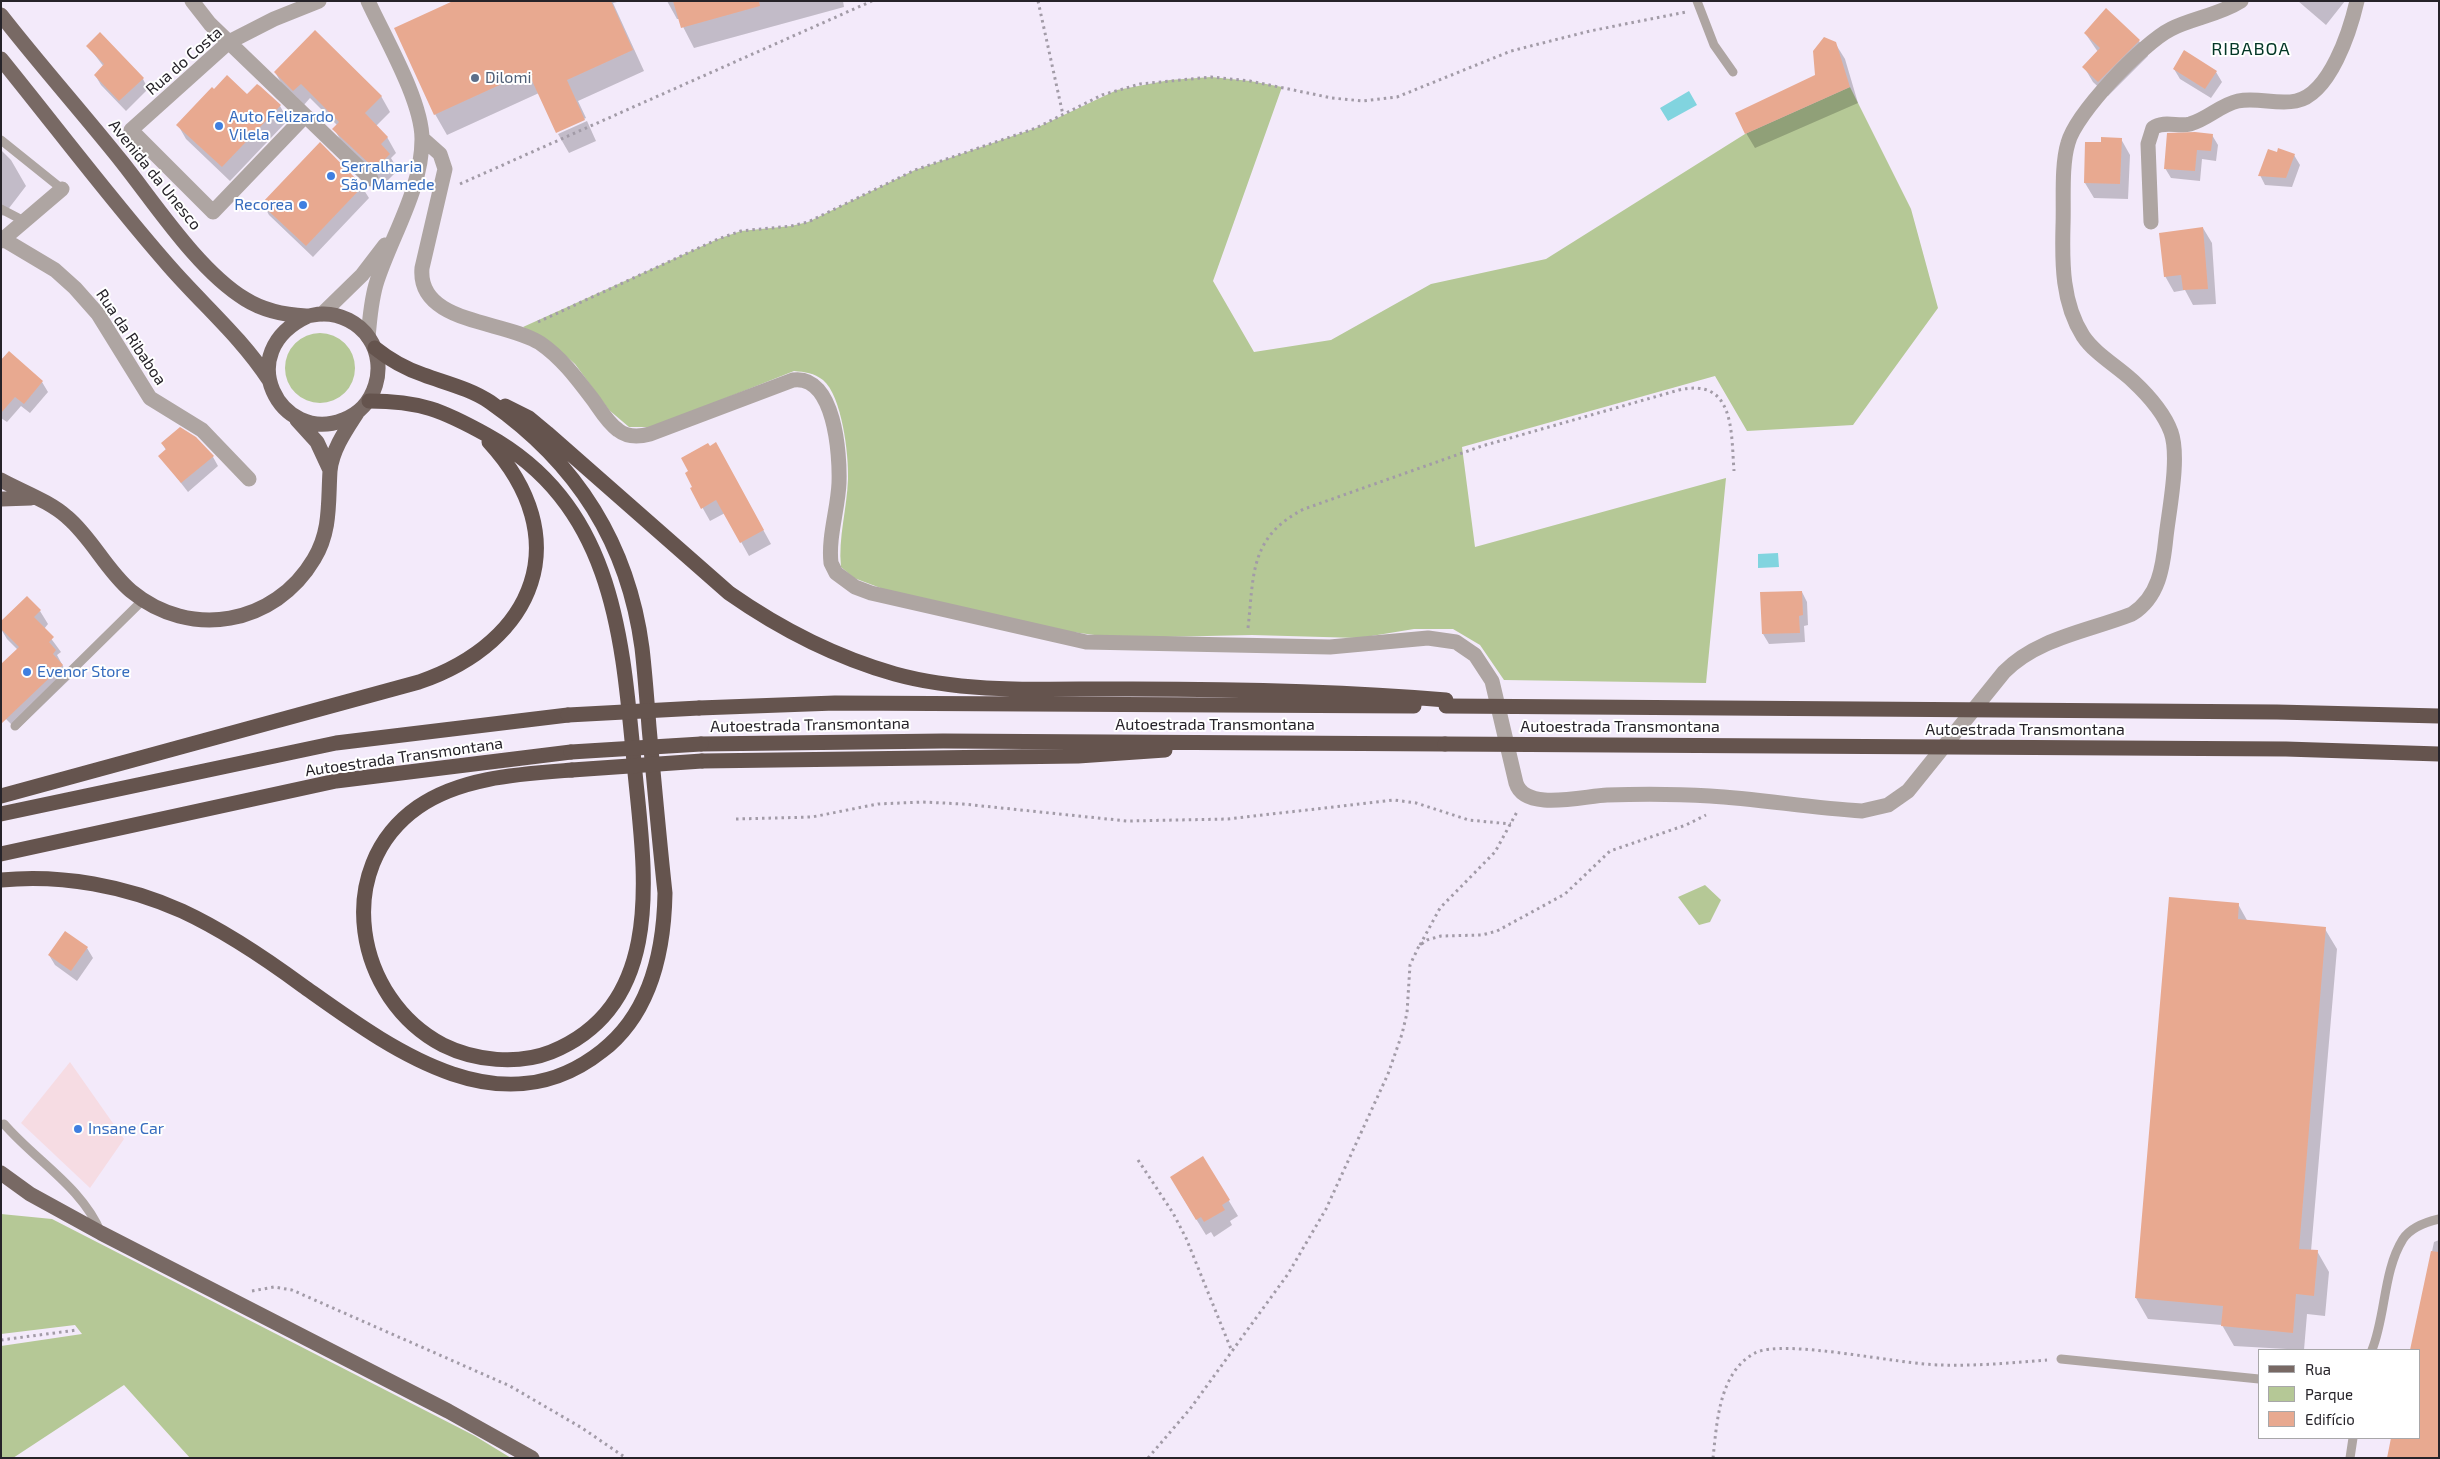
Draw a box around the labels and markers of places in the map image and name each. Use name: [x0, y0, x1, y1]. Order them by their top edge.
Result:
place label: Dilomi: [485, 68, 531, 88]
marker: Dilomi: [469, 72, 481, 84]
place label: Auto Felizardo Vilela: [229, 107, 334, 145]
marker: Auto Felizardo Vilela: [213, 120, 225, 132]
place label: Serralharia São Mamede: [341, 157, 435, 195]
marker: Serralharia São Mamede: [325, 170, 337, 182]
place label: Recorea: [234, 195, 293, 215]
marker: Recorea: [297, 199, 309, 211]
place label: Evenor Store: [37, 662, 130, 682]
marker: Evenor Store: [21, 666, 33, 678]
place label: Insane Car: [88, 1119, 164, 1139]
marker: Insane Car: [72, 1123, 84, 1135]

